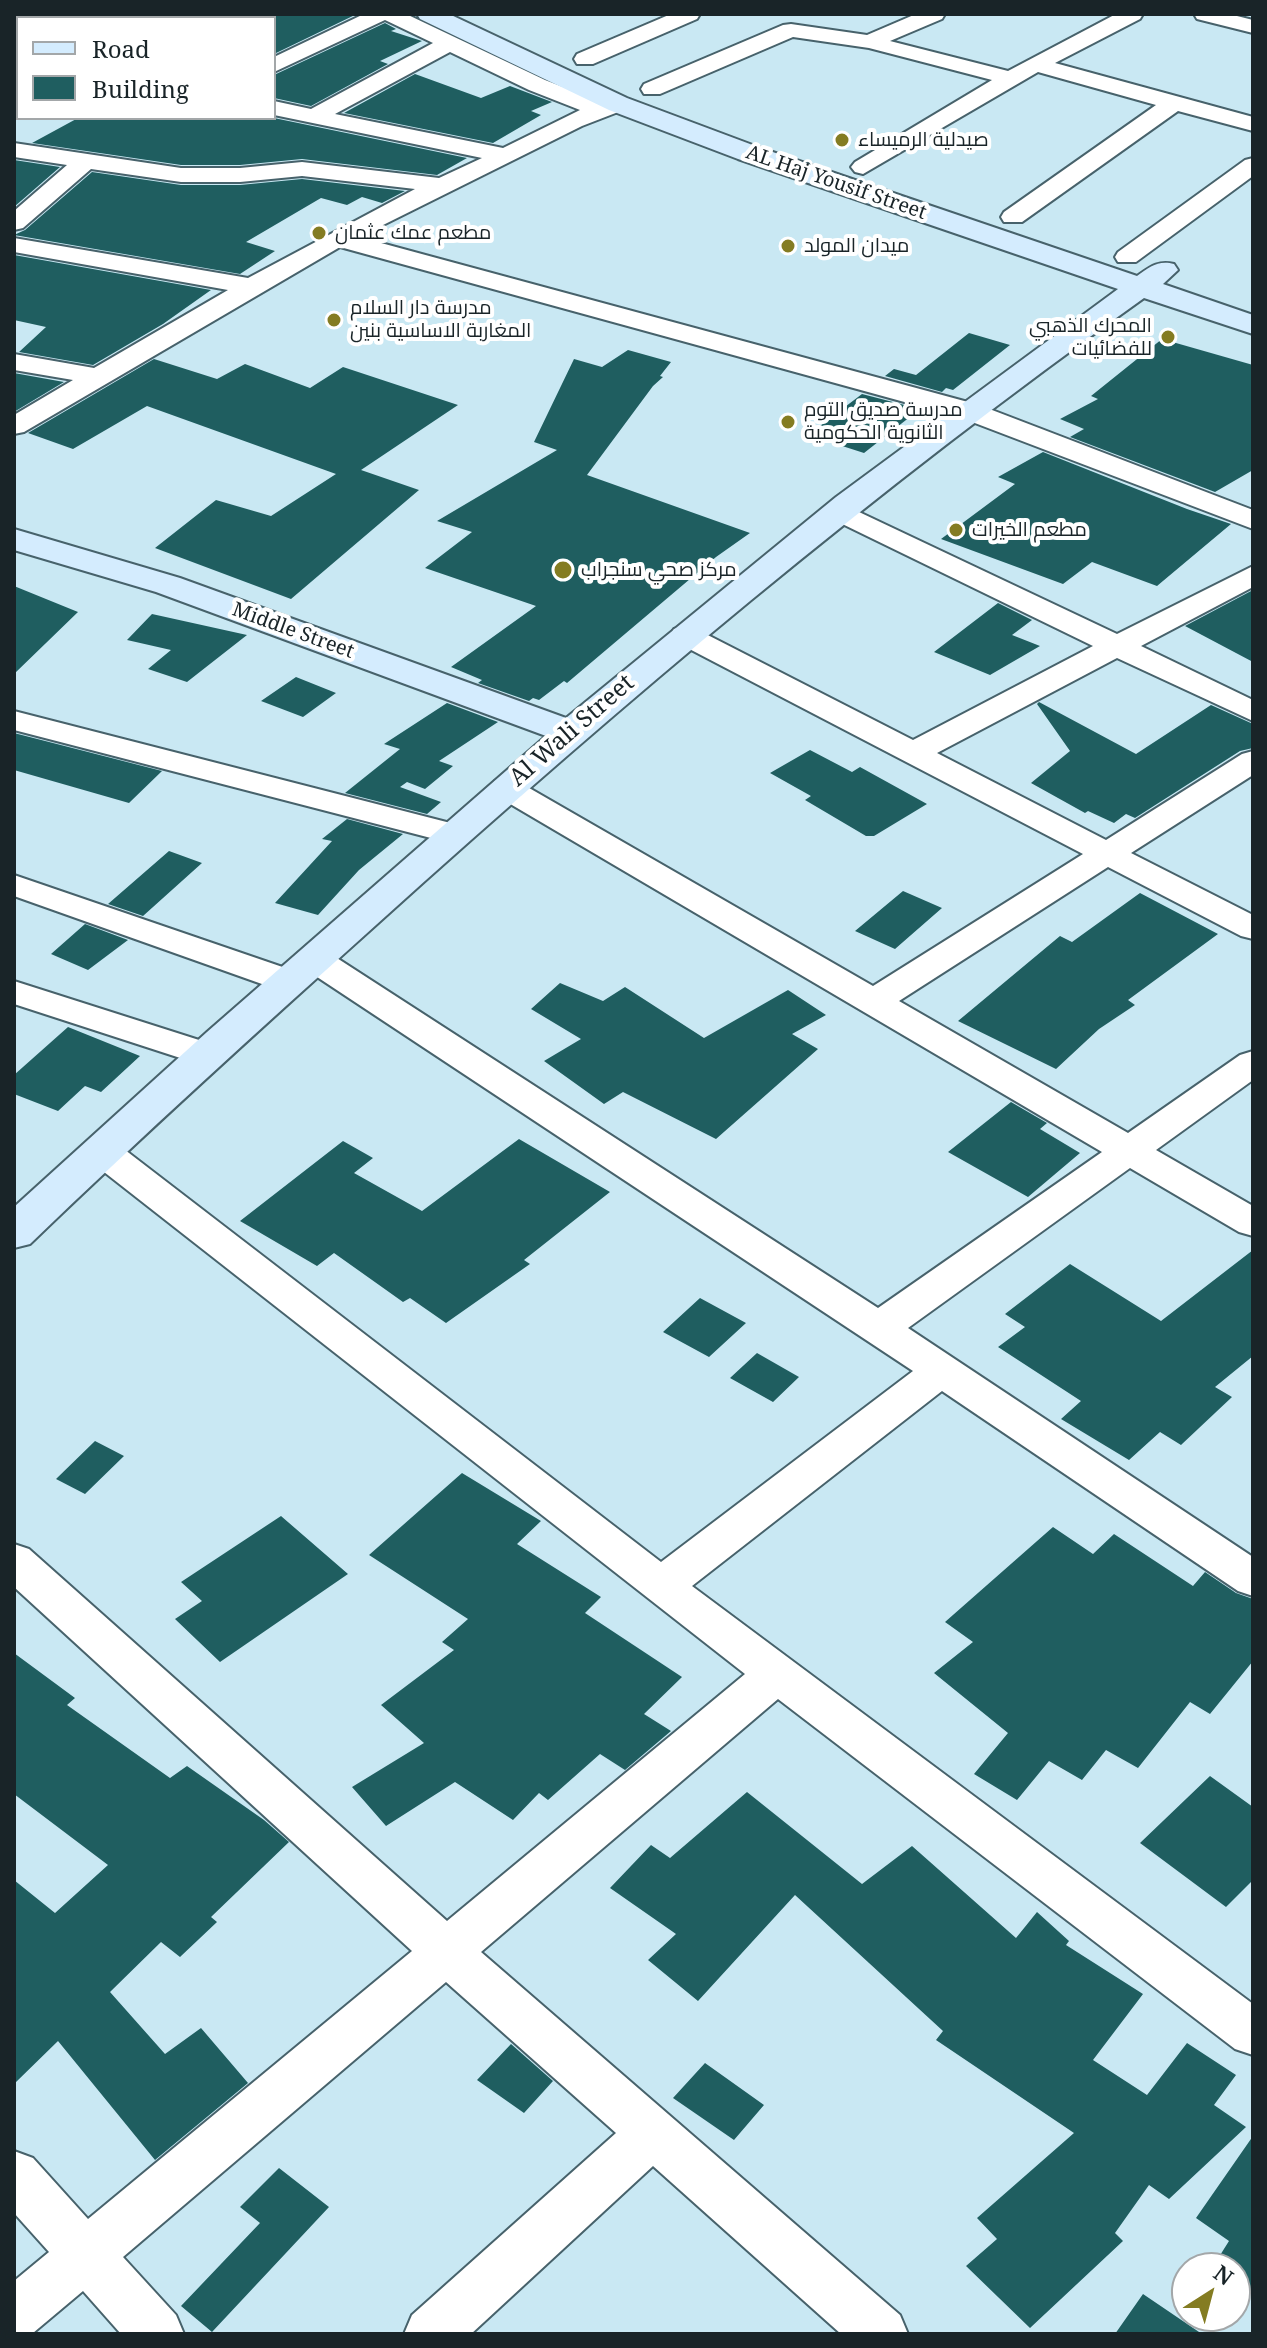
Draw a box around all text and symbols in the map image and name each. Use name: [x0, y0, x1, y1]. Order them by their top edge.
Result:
legend: [16, 16, 276, 120]
text: Road: [92, 32, 150, 65]
text: Building: [92, 72, 189, 105]
place label: صيدلية الرميساء: [858, 128, 989, 152]
marker: صيدلية الرميساء: [833, 131, 851, 149]
street label: AL Haj Yousif Street: [743, 141, 929, 225]
place label: مطعم عمك عثمان: [335, 221, 491, 245]
marker: مطعم عمك عثمان: [310, 224, 328, 242]
place label: ميدان المولد: [804, 234, 909, 258]
marker: ميدان المولد: [779, 237, 797, 255]
place label: مدرسة دار السلام المغاربة الاساسية بنين: [350, 296, 531, 343]
marker: مدرسة دار السلام المغاربة الاساسية بنين: [325, 311, 343, 329]
place label: المحرك الذهبي للفضائيات: [1029, 314, 1152, 361]
marker: المحرك الذهبي للفضائيات: [1159, 328, 1177, 346]
place label: مدرسة صديق التوم الثانوية الحكومية: [804, 398, 962, 445]
marker: مدرسة صديق التوم الثانوية الحكومية: [779, 413, 797, 431]
place label: مطعم الخيرات: [972, 518, 1087, 542]
marker: مطعم الخيرات: [947, 521, 965, 539]
place label: مركز صحي سنجراب: [581, 558, 737, 582]
marker: مركز صحي سنجراب: [552, 559, 574, 581]
street label: Middle Street: [229, 598, 357, 664]
street label: Al Wali Street: [504, 669, 640, 793]
north arrow: [1171, 2252, 1251, 2332]
text: N: [1208, 2257, 1240, 2291]

